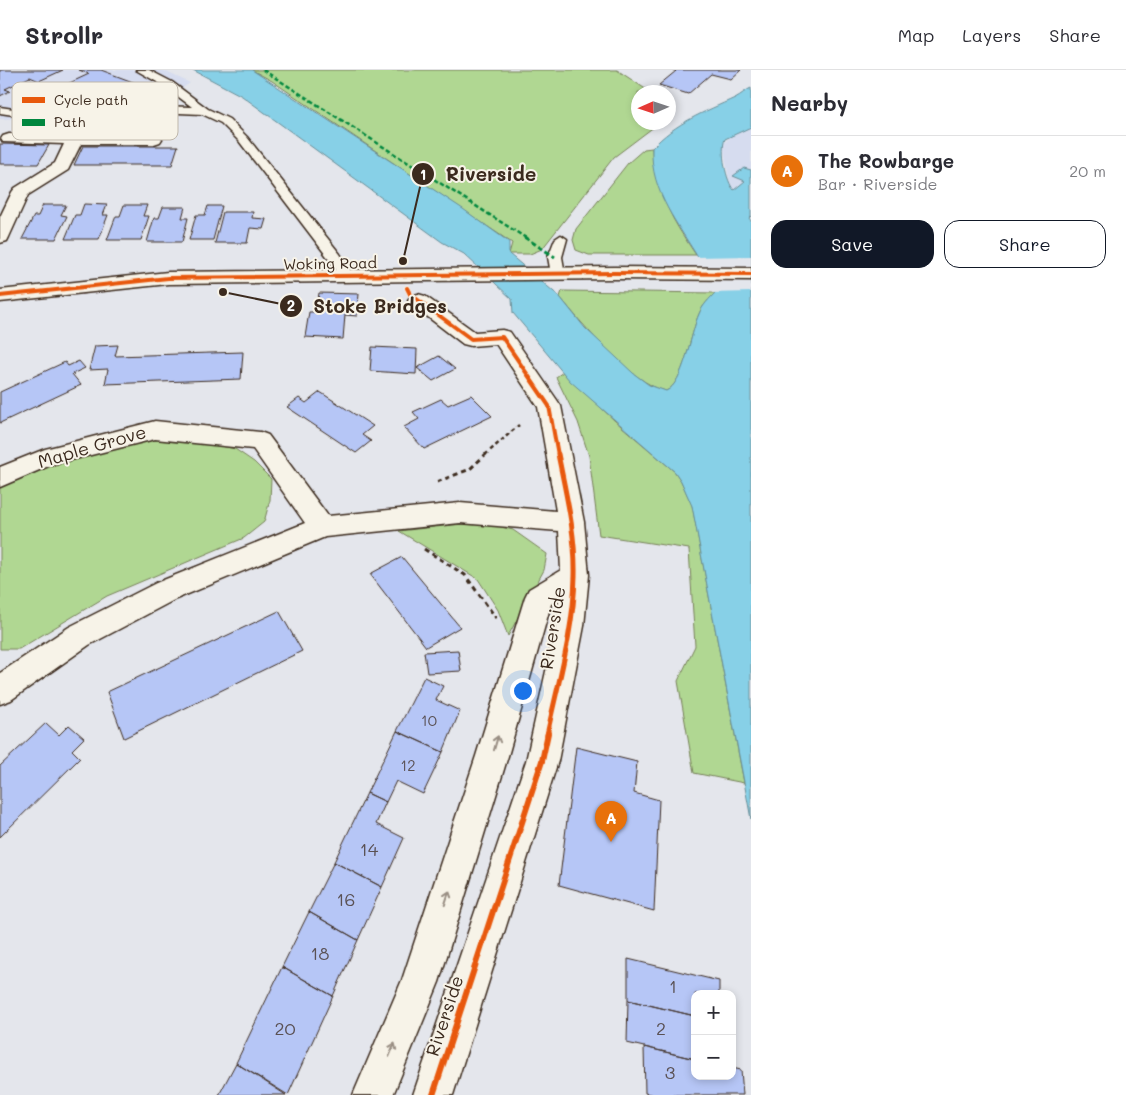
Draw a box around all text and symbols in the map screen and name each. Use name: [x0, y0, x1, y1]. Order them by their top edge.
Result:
text: Strollr: [25, 19, 103, 50]
text: Map: [898, 23, 934, 47]
text: Layers: [962, 23, 1021, 47]
text: Share: [1049, 23, 1101, 47]
legend: [12, 82, 178, 140]
north arrow: [631, 85, 676, 130]
text: Nearby: [771, 89, 848, 116]
text: Cycle path: [54, 90, 128, 109]
text: Path: [54, 112, 85, 131]
text: The Rowbarge: [818, 148, 954, 173]
callout: Riverside: [411, 157, 546, 191]
text: A: [781, 160, 793, 181]
text: 20 m: [1069, 160, 1106, 181]
text: Riverside: [446, 161, 536, 186]
text: 1: [420, 164, 426, 184]
text: Bar · Riverside: [818, 173, 937, 194]
button: Save: [771, 220, 934, 268]
button: Share: [944, 220, 1106, 268]
street label: Woking Road: [283, 252, 377, 274]
callout: Stoke Bridges: [278, 289, 457, 323]
text: Stoke Bridges: [313, 293, 447, 318]
text: 2: [287, 295, 295, 315]
street label: Maple Grove: [35, 419, 149, 473]
street label: Riverside: [534, 585, 570, 671]
your location: [510, 678, 536, 704]
house number: 10: [421, 710, 437, 730]
one-way arrow: [491, 735, 501, 751]
house number: 12: [400, 755, 416, 775]
pin: A: [595, 801, 627, 842]
house number: 14: [360, 837, 379, 861]
house number: 16: [337, 887, 355, 911]
one-way arrow: [443, 890, 453, 906]
house number: 18: [311, 941, 330, 965]
street label: Riverside: [420, 972, 468, 1059]
house number: 1: [669, 974, 677, 998]
map controls: [691, 990, 736, 1080]
button: +: [691, 990, 736, 1035]
house number: 20: [274, 1016, 296, 1040]
house number: 2: [656, 1016, 666, 1040]
button: −: [691, 1035, 736, 1080]
one-way arrow: [387, 1043, 397, 1058]
house number: 3: [665, 1060, 675, 1084]

